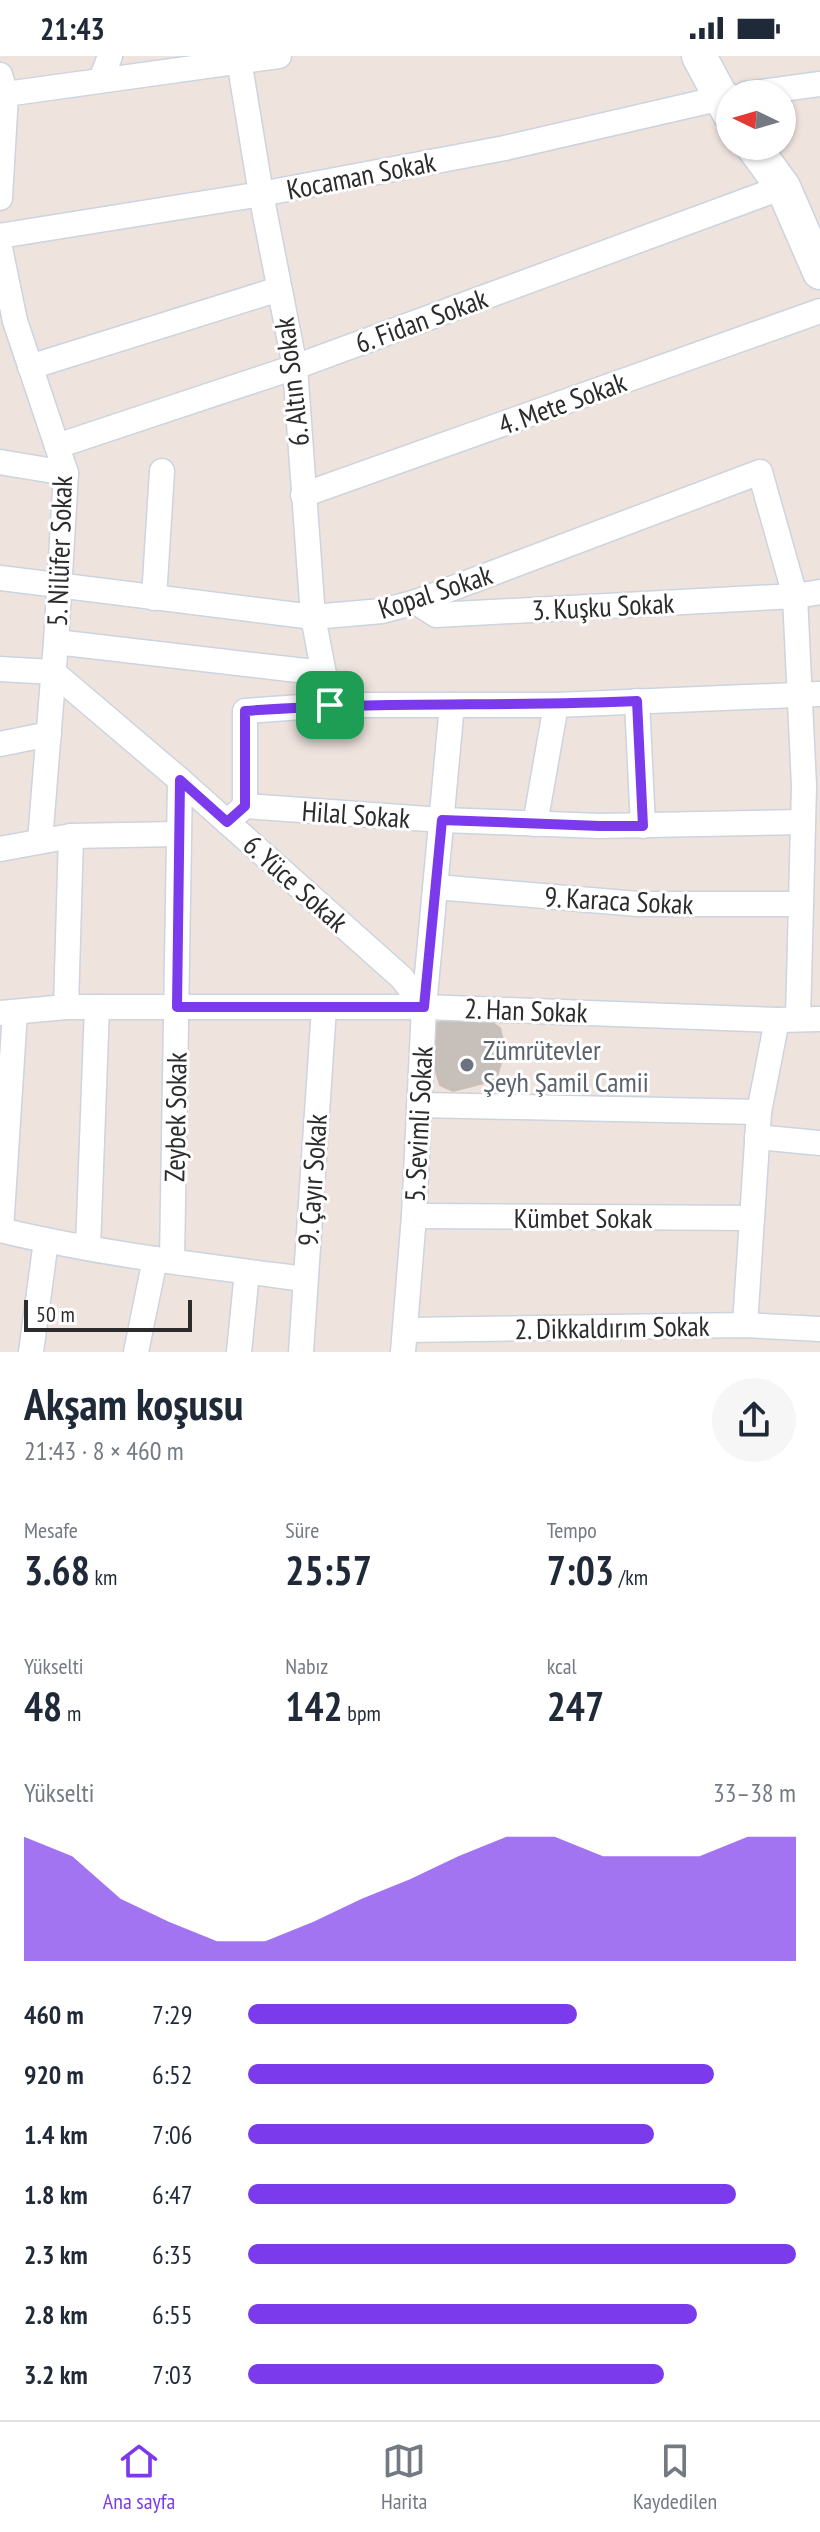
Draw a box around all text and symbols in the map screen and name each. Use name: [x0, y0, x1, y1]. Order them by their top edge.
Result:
text: 21:43: [40, 9, 105, 48]
north arrow: [716, 80, 796, 160]
map controls: [716, 80, 796, 160]
street label: Kocaman Sokak: [284, 142, 439, 208]
street label: 6. Fidan Sokak: [350, 279, 492, 361]
street label: 6. Altın Sokak: [265, 315, 317, 449]
street label: 4. Mete Sokak: [493, 363, 631, 443]
street label: 5. Nilüfer Sokak: [38, 475, 80, 627]
street label: Kopal Sokak: [373, 555, 497, 627]
street label: 3. Kuşku Sokak: [531, 584, 675, 628]
pin: [296, 671, 364, 739]
icon: arrive: [308, 683, 352, 727]
street label: Hilal Sokak: [301, 792, 411, 836]
street label: 6. Yüce Sokak: [236, 826, 356, 940]
street label: 9. Karaca Sokak: [544, 878, 695, 922]
street label: 2. Han Sokak: [464, 989, 588, 1031]
place label: Zümrütevler Şeyh Şamil Camii: [483, 1031, 649, 1100]
street label: 5. Sevimli Sokak: [395, 1045, 441, 1203]
street label: Zeybek Sokak: [155, 1052, 195, 1182]
marker: Zümrütevler Şeyh Şamil Camii: [458, 1056, 476, 1074]
street label: 9. Çayır Sokak: [289, 1112, 335, 1247]
street label: Kümbet Sokak: [514, 1199, 652, 1236]
scale bar: [24, 1296, 192, 1332]
text: 50 m: [36, 1300, 75, 1328]
street label: 2. Dikkaldırım Sokak: [514, 1307, 710, 1347]
text: Akşam koşusu: [24, 1375, 243, 1432]
button: share: [712, 1378, 796, 1462]
text: 21:43 · 8 × 460 m: [24, 1434, 184, 1467]
text: Mesafe: [24, 1516, 78, 1544]
text: Süre: [285, 1516, 319, 1544]
text: Tempo: [547, 1516, 597, 1544]
text: 3.68: [24, 1544, 90, 1596]
text: 25:57: [285, 1544, 372, 1596]
text: 7:03: [547, 1544, 614, 1596]
text: km: [90, 1563, 117, 1591]
text: /km: [614, 1563, 648, 1591]
text: Yükselti: [24, 1652, 84, 1680]
text: Nabız: [285, 1652, 328, 1680]
text: kcal: [547, 1652, 577, 1680]
text: 48: [24, 1680, 62, 1732]
text: 142: [285, 1680, 343, 1732]
text: 247: [547, 1680, 604, 1732]
text: m: [62, 1699, 81, 1727]
text: bpm: [343, 1699, 381, 1727]
text: Yükselti: [24, 1776, 94, 1809]
text: 33–38 m: [713, 1776, 796, 1809]
text: 460 m: [24, 1998, 84, 2031]
text: 7:29: [152, 1998, 192, 2031]
text: 920 m: [24, 2058, 84, 2091]
text: 6:52: [152, 2058, 192, 2091]
text: 1.4 km: [24, 2118, 88, 2151]
text: 7:06: [152, 2118, 192, 2151]
text: 1.8 km: [24, 2178, 88, 2211]
text: 6:47: [152, 2178, 192, 2211]
text: 2.3 km: [24, 2238, 88, 2271]
text: 6:35: [152, 2238, 192, 2271]
text: 2.8 km: [24, 2298, 88, 2331]
text: 6:55: [152, 2298, 192, 2331]
text: 3.2 km: [24, 2358, 88, 2391]
text: 7:03: [152, 2358, 192, 2391]
tab: Ana sayfa: [103, 2439, 175, 2515]
tab: Harita: [381, 2439, 427, 2515]
tab: Kaydedilen: [633, 2439, 717, 2515]

